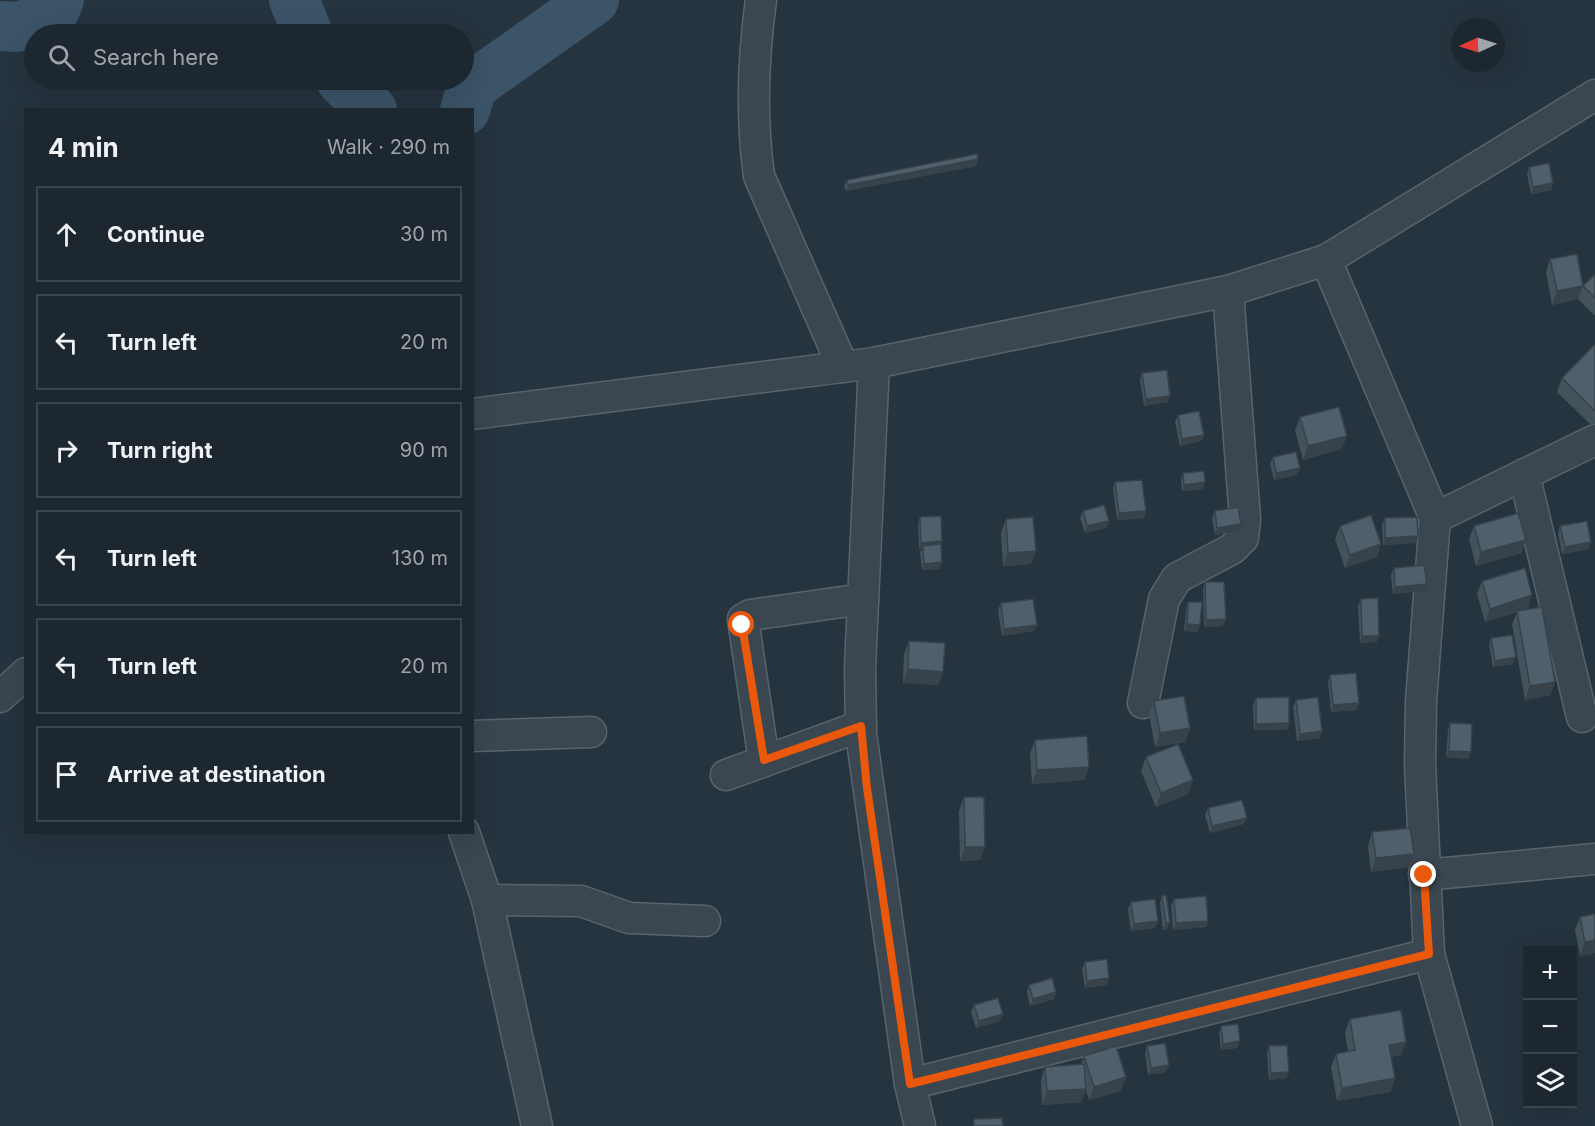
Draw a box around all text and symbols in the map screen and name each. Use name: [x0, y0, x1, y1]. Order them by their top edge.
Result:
north arrow: [1451, 18, 1505, 72]
search box: [24, 24, 474, 90]
icon: search: [45, 41, 78, 74]
text: Search here: [93, 44, 219, 70]
text: 4 min: [48, 132, 119, 163]
text: Walk · 290 m: [327, 135, 450, 159]
icon: ahead: [50, 218, 83, 251]
text: Continue: [107, 221, 205, 247]
text: 30 m: [400, 222, 448, 246]
icon: left: [50, 326, 83, 359]
text: Turn left: [107, 329, 197, 355]
text: 20 m: [400, 330, 448, 354]
icon: right: [50, 434, 83, 467]
text: Turn right: [107, 437, 213, 463]
text: 90 m: [400, 438, 448, 462]
icon: left: [50, 542, 83, 575]
text: Turn left: [107, 545, 197, 571]
text: 130 m: [392, 546, 448, 570]
route start: [728, 611, 754, 637]
icon: left: [50, 650, 83, 683]
text: Turn left: [107, 653, 197, 679]
text: 20 m: [400, 654, 448, 678]
icon: arrive: [50, 758, 83, 791]
text: Arrive at destination: [107, 761, 326, 787]
route end: [1410, 861, 1436, 887]
map controls: [1523, 946, 1577, 1108]
button: +: [1523, 946, 1577, 1000]
button: −: [1523, 1000, 1577, 1054]
button: layers: [1523, 1054, 1577, 1108]

